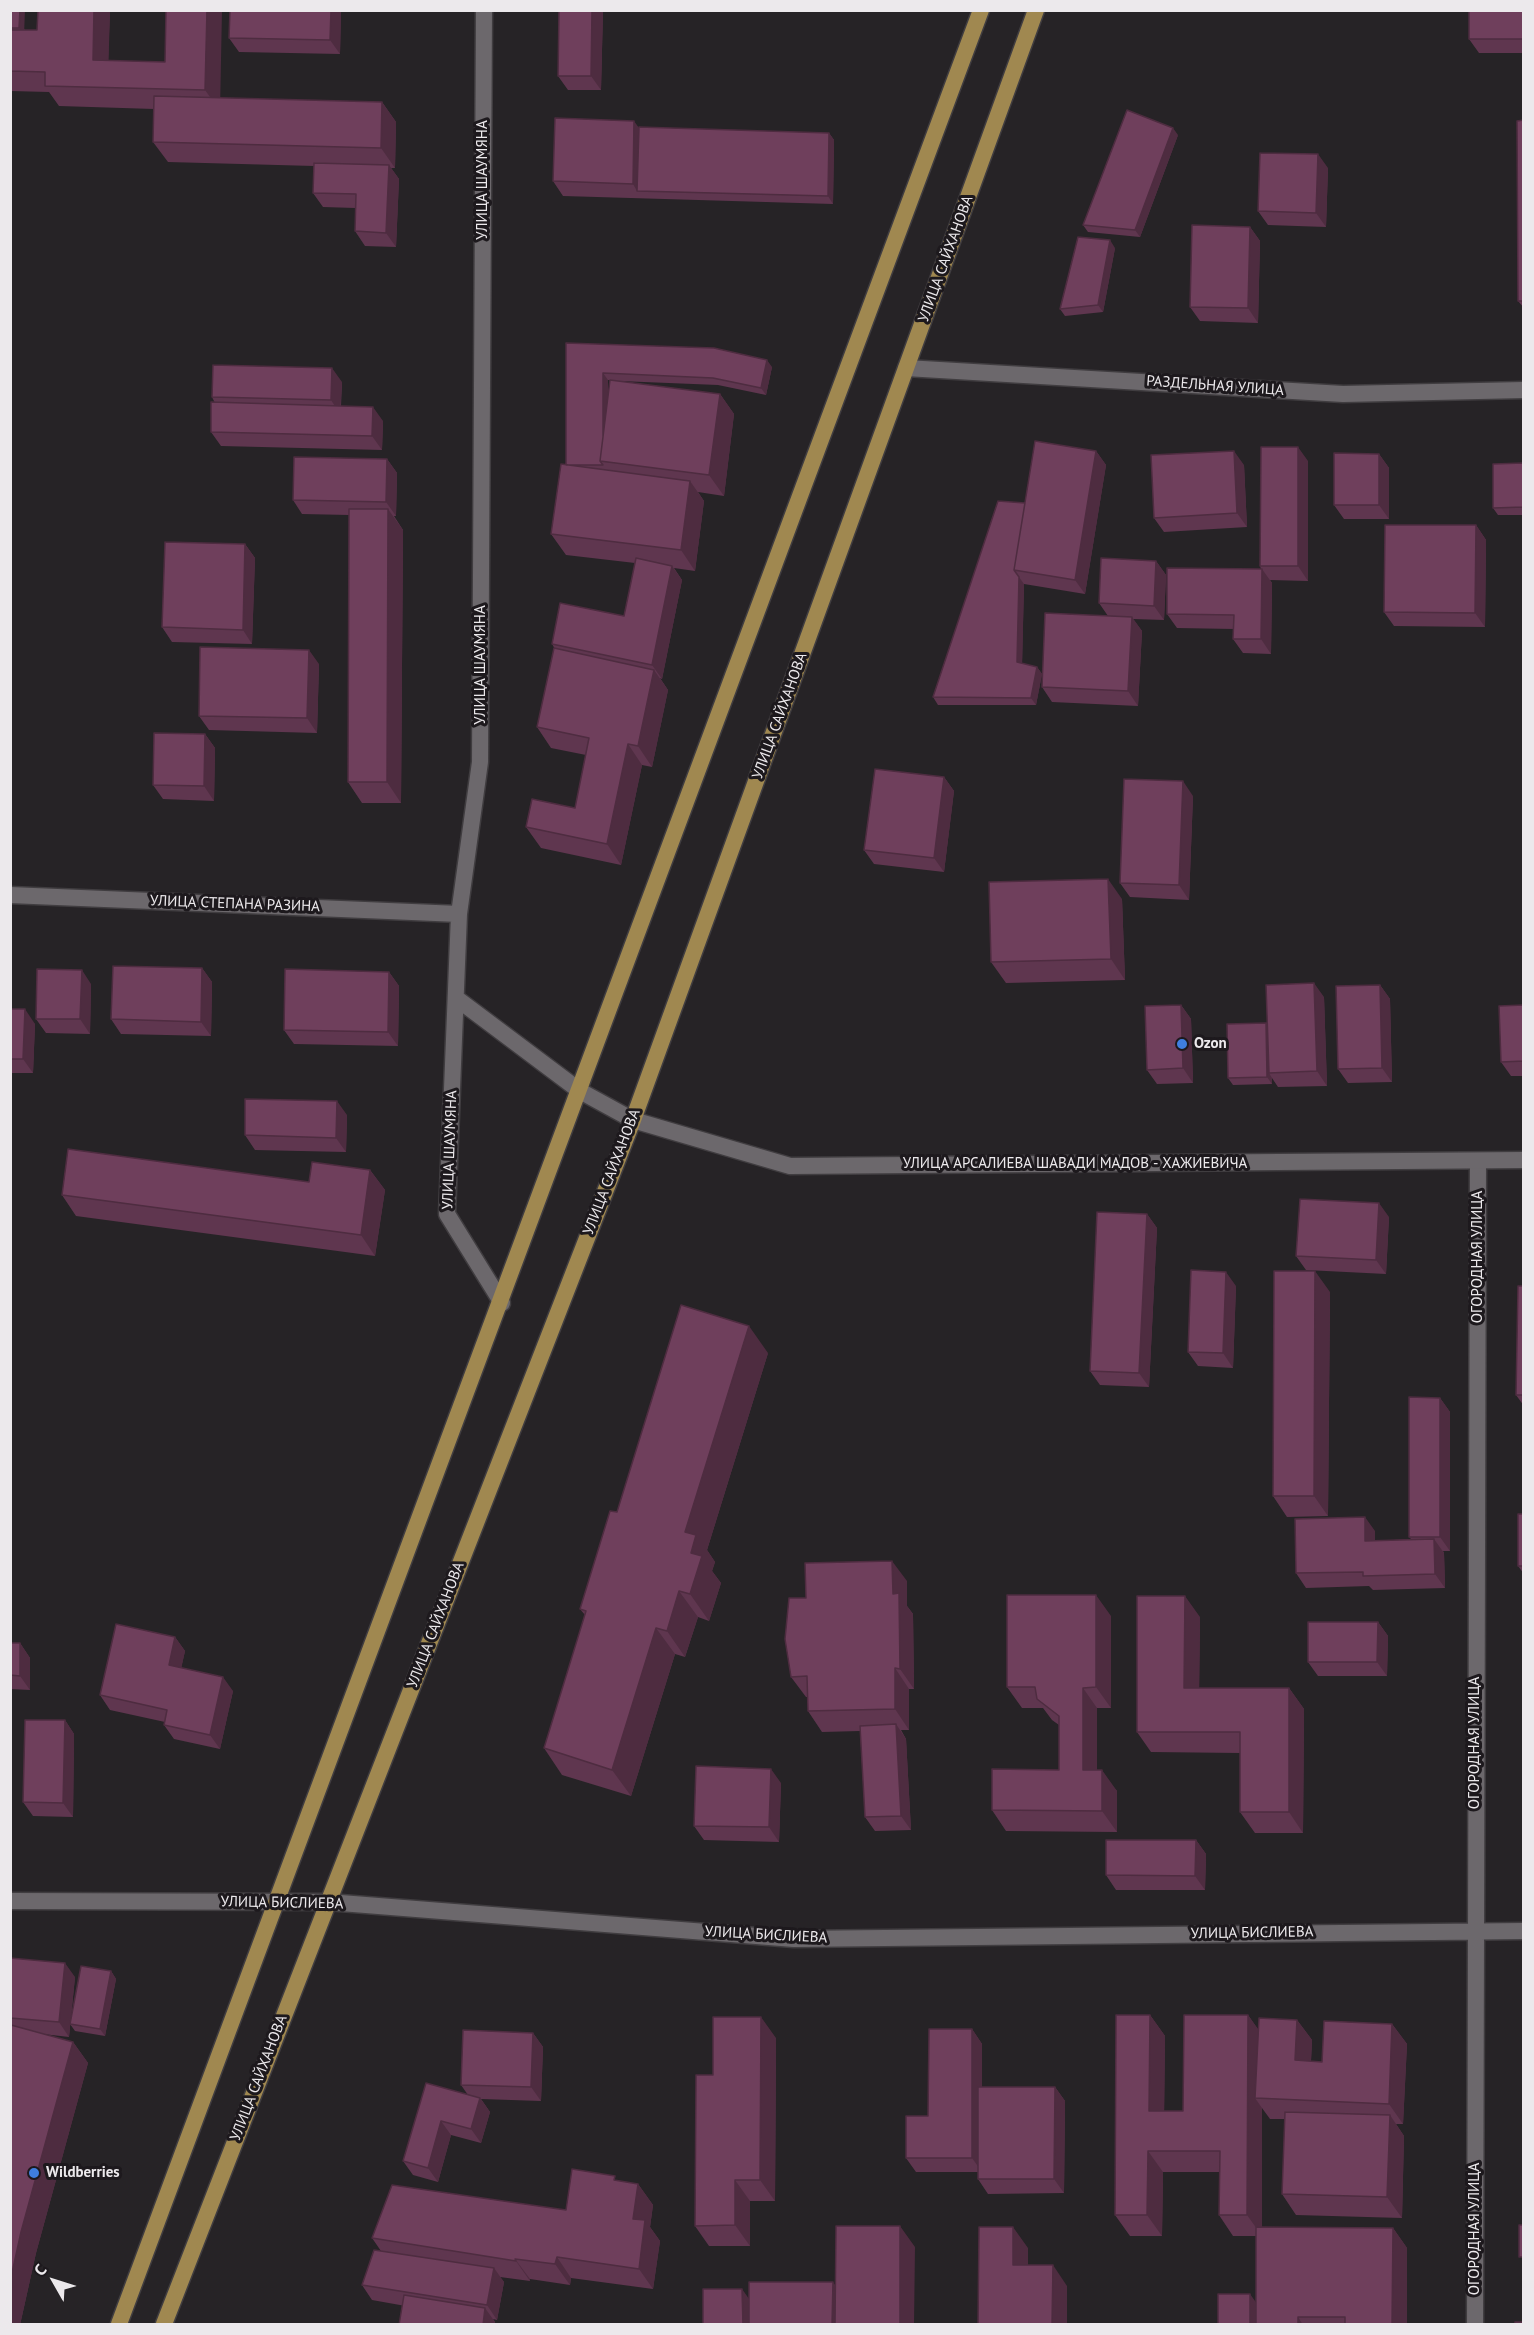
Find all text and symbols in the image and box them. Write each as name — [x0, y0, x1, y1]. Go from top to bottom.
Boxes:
street label: УЛИЦА ШАУМЯНА — [474, 120, 492, 240]
street label: УЛИЦА САЙХАНОВА — [915, 193, 977, 325]
street label: РАЗДЕЛЬНАЯ УЛИЦА — [1146, 372, 1284, 400]
street label: УЛИЦА ШАУМЯНА — [472, 605, 490, 725]
street label: УЛИЦА САЙХАНОВА — [749, 650, 811, 782]
street label: УЛИЦА СТЕПАНА РАЗИНА — [150, 892, 320, 916]
place label: Ozon — [1194, 1035, 1227, 1053]
marker: Ozon — [1175, 1037, 1189, 1051]
street label: УЛИЦА ШАУМЯНА — [439, 1090, 461, 1210]
street label: УЛИЦА САЙХАНОВА — [580, 1107, 644, 1237]
street label: УЛИЦА АРСАЛИЕВА ШАВАДИ МАДОВ - ХАЖИЕВИЧА — [903, 1155, 1247, 1173]
street label: ОГОРОДНАЯ УЛИЦА — [1469, 1191, 1487, 1323]
street label: УЛИЦА САЙХАНОВА — [404, 1560, 468, 1690]
street label: ОГОРОДНАЯ УЛИЦА — [1466, 1677, 1484, 1809]
street label: УЛИЦА БИСЛИЕВА — [221, 1893, 343, 1913]
street label: УЛИЦА БИСЛИЕВА — [704, 1923, 828, 1947]
street label: УЛИЦА БИСЛИЕВА — [1191, 1923, 1313, 1943]
street label: УЛИЦА САЙХАНОВА — [227, 2013, 291, 2143]
street label: ОГОРОДНАЯ УЛИЦА — [1466, 2163, 1484, 2295]
place label: Wildberries — [46, 2164, 120, 2182]
marker: Wildberries — [27, 2166, 41, 2180]
north arrow — [24, 2251, 84, 2311]
text: С — [29, 2260, 51, 2279]

